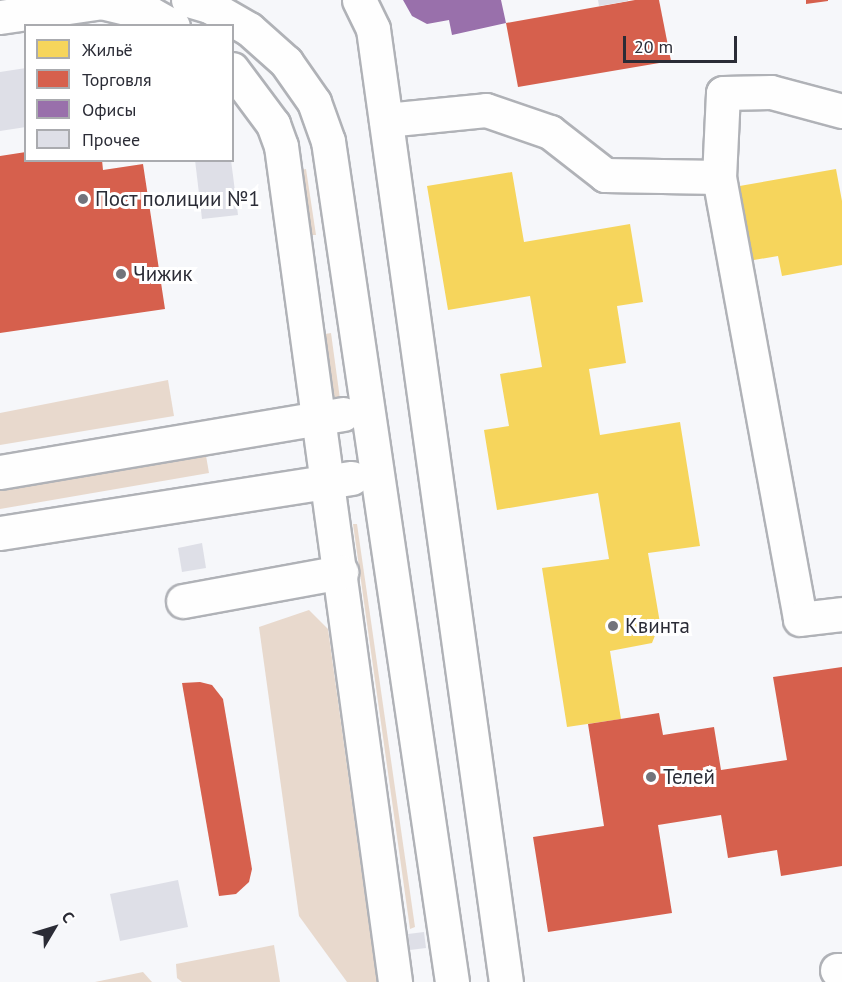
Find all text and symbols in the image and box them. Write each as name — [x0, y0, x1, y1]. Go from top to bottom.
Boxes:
legend — [24, 24, 234, 162]
scale bar — [626, 24, 740, 62]
text: 20 m — [634, 35, 673, 58]
text: Жильё — [82, 38, 133, 61]
text: Торговля — [82, 68, 152, 91]
text: Офисы — [82, 98, 136, 121]
text: Прочее — [82, 128, 140, 151]
place label: Пост полиции №1 — [95, 186, 261, 212]
marker: Пост полиции №1 — [76, 192, 90, 206]
place label: Чижик — [133, 261, 193, 287]
marker: Чижик — [114, 267, 128, 281]
place label: Квинта — [625, 613, 690, 639]
marker: Квинта — [606, 619, 620, 633]
place label: Телей — [663, 764, 715, 790]
marker: Телей — [644, 770, 658, 784]
north arrow — [24, 898, 84, 958]
text: С — [58, 907, 79, 927]

